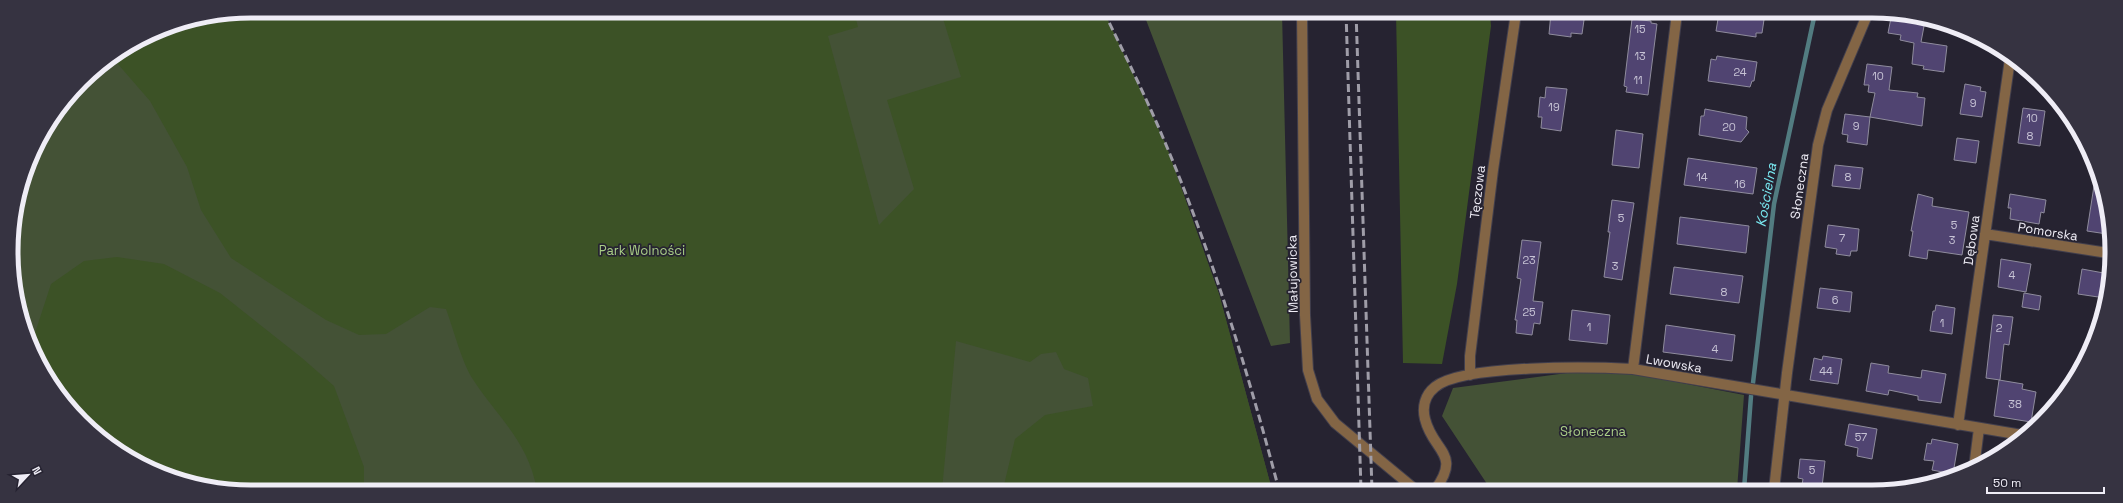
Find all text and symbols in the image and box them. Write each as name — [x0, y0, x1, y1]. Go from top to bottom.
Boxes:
house number: 15 — [1634, 22, 1646, 36]
house number: 13 — [1634, 49, 1646, 63]
house number: 24 — [1733, 65, 1747, 79]
house number: 10 — [1872, 69, 1884, 83]
house number: 11 — [1633, 73, 1643, 87]
house number: 9 — [1970, 96, 1977, 110]
house number: 19 — [1548, 100, 1560, 114]
house number: 10 — [2026, 111, 2038, 125]
house number: 9 — [1853, 119, 1860, 133]
house number: 20 — [1722, 120, 1736, 134]
house number: 8 — [2027, 129, 2034, 143]
street label: Słoneczna — [1786, 152, 1813, 220]
water label: Kościelna — [1752, 161, 1781, 228]
street label: Tęczowa — [1466, 164, 1489, 220]
house number: 14 — [1696, 170, 1708, 184]
house number: 8 — [1845, 170, 1852, 184]
house number: 16 — [1734, 177, 1746, 191]
house number: 5 — [1618, 211, 1625, 225]
street label: Dębowa — [1960, 213, 1983, 266]
house number: 5 — [1951, 218, 1958, 232]
street label: Pomorska — [2017, 218, 2080, 245]
house number: 7 — [1839, 231, 1845, 245]
house number: 3 — [1949, 233, 1956, 247]
street label: Małujowicka — [1283, 234, 1302, 313]
park label: Park Wolności — [599, 242, 685, 259]
house number: 23 — [1522, 253, 1536, 267]
house number: 3 — [1612, 259, 1619, 273]
house number: 4 — [2009, 268, 2016, 282]
house number: 8 — [1721, 285, 1728, 299]
house number: 6 — [1832, 293, 1839, 307]
house number: 25 — [1522, 305, 1536, 319]
house number: 1 — [1940, 316, 1944, 330]
house number: 1 — [1587, 320, 1591, 334]
house number: 2 — [1996, 321, 2003, 335]
house number: 4 — [1712, 342, 1719, 356]
street label: Lwowska — [1645, 350, 1704, 377]
house number: 44 — [1819, 364, 1833, 378]
house number: 38 — [2008, 397, 2022, 411]
park label: Słoneczna — [1560, 423, 1627, 440]
house number: 57 — [1855, 430, 1867, 444]
north arrow — [8, 455, 48, 495]
house number: 5 — [1809, 463, 1816, 477]
text: N — [29, 464, 45, 477]
scale bar — [1987, 469, 2104, 495]
text: 50 m — [1993, 475, 2021, 491]

